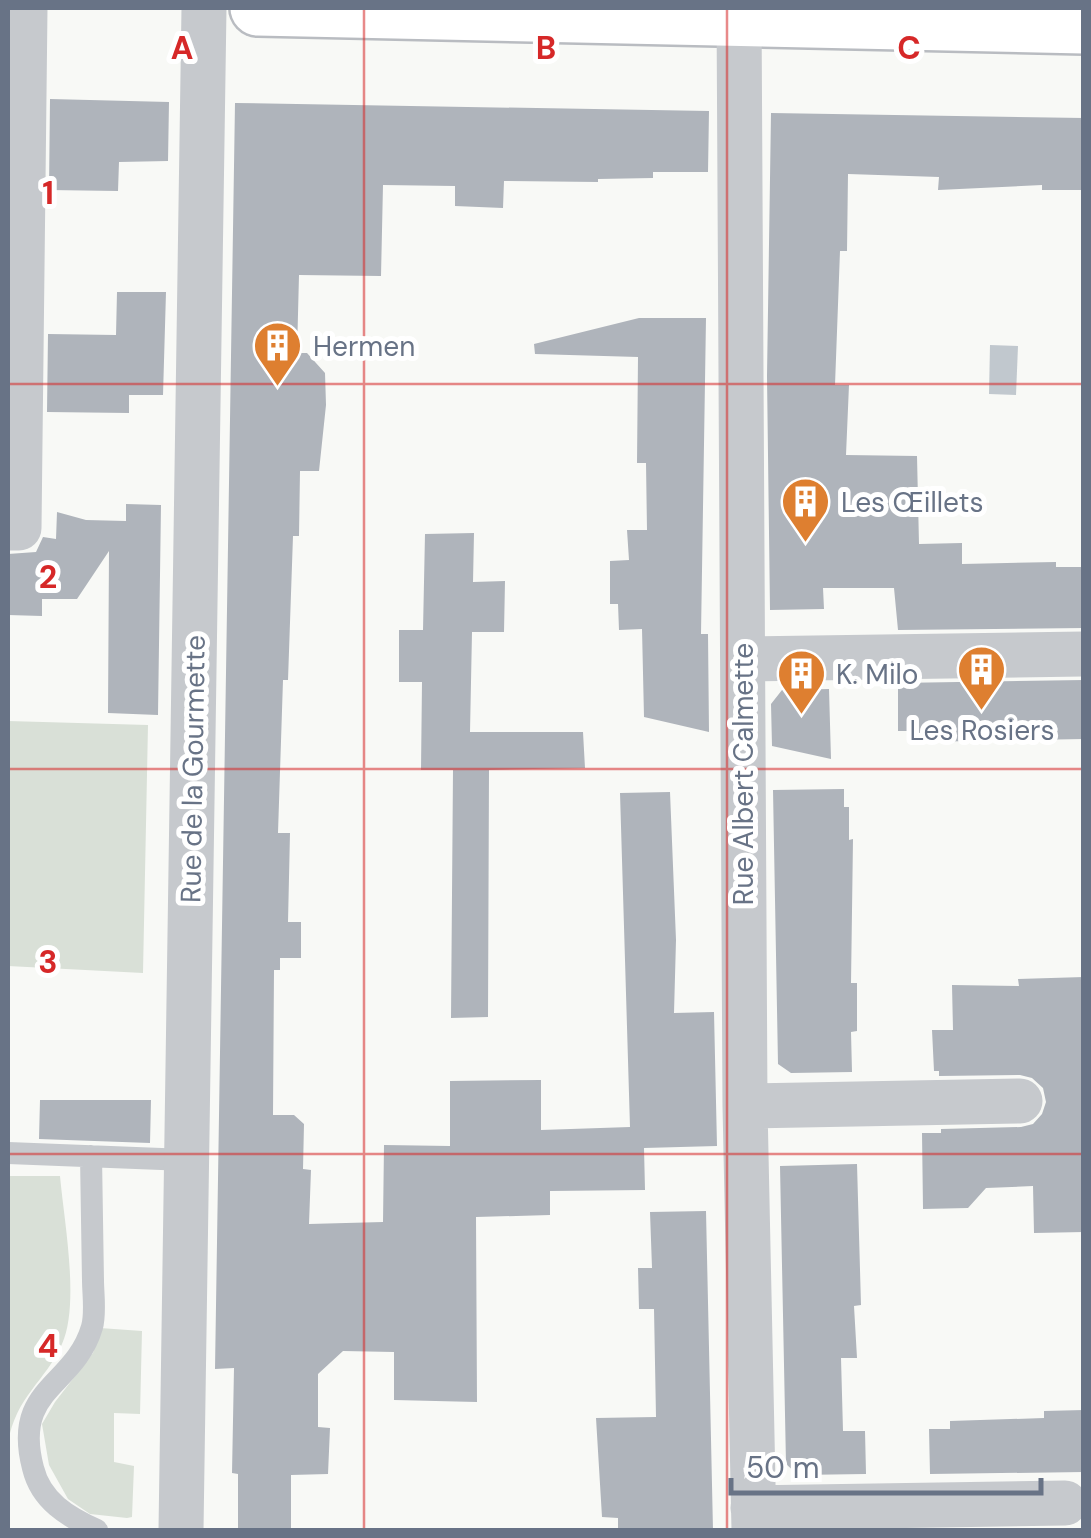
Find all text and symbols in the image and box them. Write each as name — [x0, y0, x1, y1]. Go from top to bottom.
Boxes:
text: A — [171, 27, 193, 69]
text: B — [536, 27, 556, 69]
text: C — [897, 27, 921, 69]
text: 1 — [42, 172, 54, 214]
building icon: Hermen — [252, 320, 304, 388]
place label: Hermen — [313, 328, 415, 365]
building icon: Les Œillets — [780, 476, 832, 544]
place label: Les Œillets — [841, 484, 983, 521]
text: 2 — [39, 556, 57, 598]
street label: Rue de la Gourmette — [172, 635, 214, 903]
street label: Rue Albert Calmette — [725, 643, 762, 905]
building icon: Les Rosiers — [956, 644, 1008, 712]
building icon: K. Milo — [775, 648, 827, 716]
place label: K. Milo — [836, 656, 918, 693]
place label: Les Rosiers — [909, 712, 1055, 749]
text: 3 — [38, 941, 58, 983]
text: 4 — [38, 1325, 58, 1367]
scale bar — [731, 1433, 1041, 1495]
text: 50 m — [746, 1448, 820, 1487]

